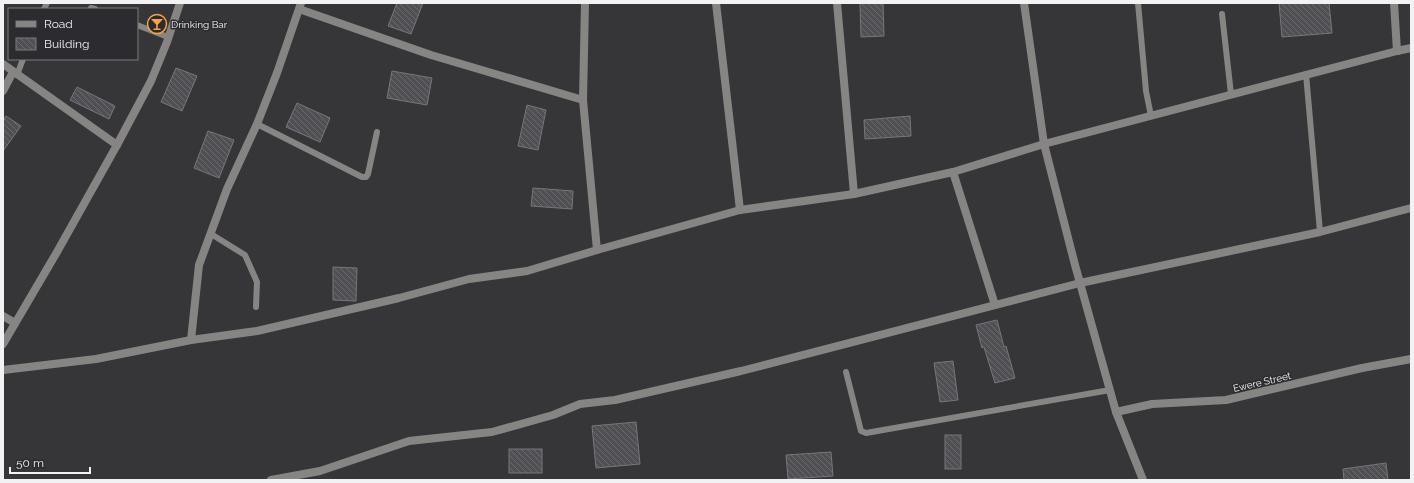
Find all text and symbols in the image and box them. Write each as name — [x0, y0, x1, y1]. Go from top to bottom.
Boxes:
legend — [8, 8, 138, 60]
bar icon: Drinking Bar — [146, 13, 168, 35]
text: Road — [44, 17, 73, 31]
place label: Drinking Bar — [171, 19, 228, 30]
text: Building — [44, 37, 90, 51]
street label: Ewere Street — [1232, 370, 1293, 394]
scale bar — [10, 449, 90, 475]
text: 50 m — [16, 456, 44, 470]

